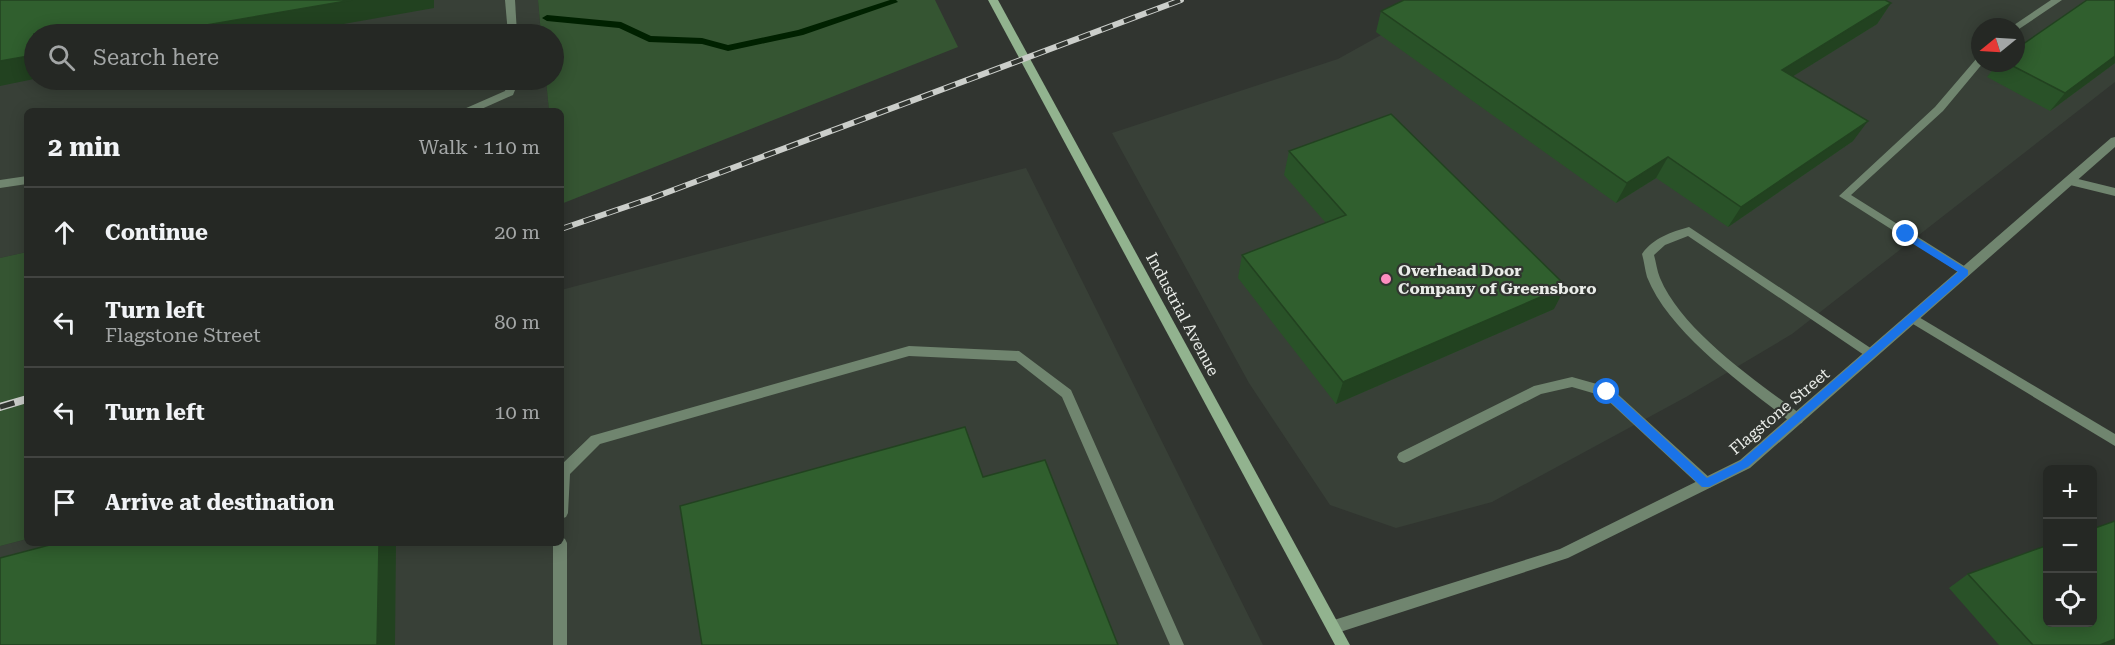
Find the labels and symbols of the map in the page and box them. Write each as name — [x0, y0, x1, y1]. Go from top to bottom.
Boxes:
north arrow — [1971, 18, 2025, 72]
route end — [1892, 220, 1918, 246]
street label: Industrial Avenue — [1142, 249, 1223, 379]
place label: Overhead Door Company of Greensboro — [1398, 261, 1597, 298]
marker: Overhead Door Company of Greensboro — [1379, 272, 1393, 286]
street label: Flagstone Street — [1726, 364, 1833, 459]
route start — [1593, 378, 1619, 404]

